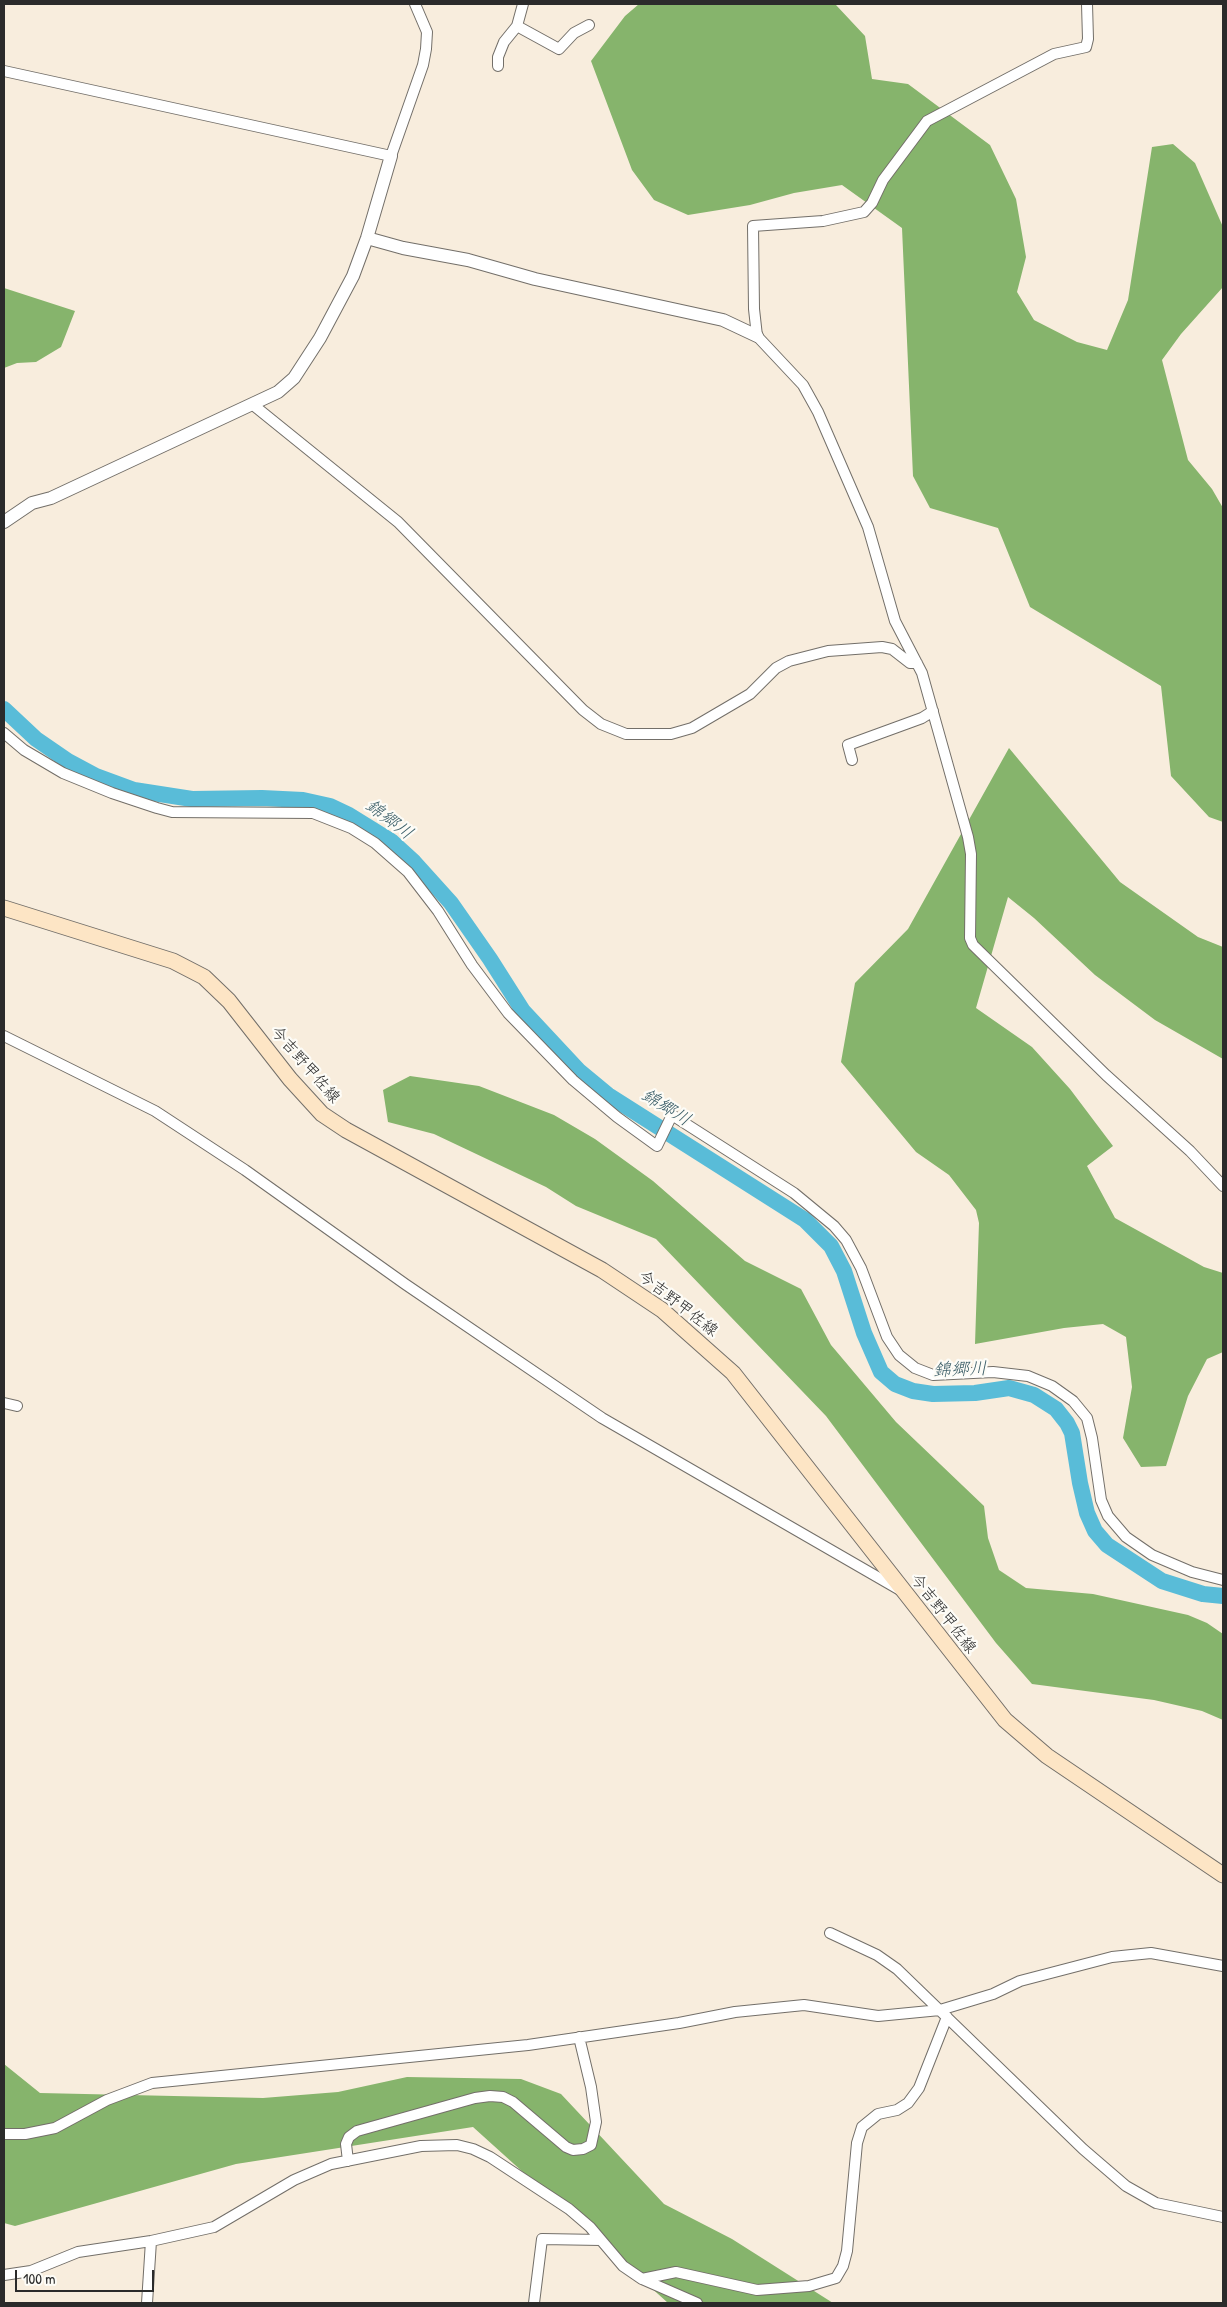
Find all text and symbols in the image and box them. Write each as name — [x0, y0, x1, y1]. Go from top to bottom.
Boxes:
water label: 錦郷川 — [361, 795, 417, 845]
street label: 今吉野甲佐線 — [266, 1022, 344, 1108]
water label: 錦郷川 — [637, 1085, 695, 1131]
street label: 今吉野甲佐線 — [634, 1267, 722, 1341]
water label: 錦郷川 — [933, 1358, 987, 1382]
street label: 今吉野甲佐線 — [906, 1570, 980, 1658]
scale bar — [18, 2260, 156, 2292]
text: 100 m — [23, 2268, 56, 2289]

